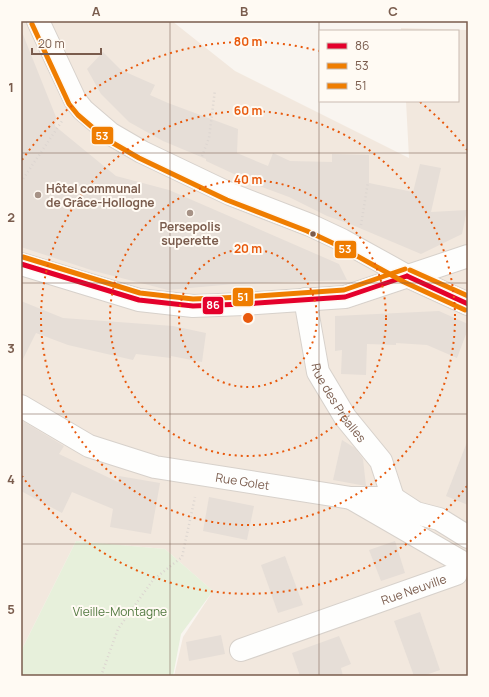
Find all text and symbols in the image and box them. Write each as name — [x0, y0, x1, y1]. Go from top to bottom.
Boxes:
text: A — [92, 2, 101, 20]
text: B — [240, 2, 248, 20]
text: C — [388, 2, 398, 20]
scale bar — [32, 30, 101, 56]
legend — [319, 30, 459, 102]
text: 80 m — [234, 33, 262, 50]
text: 20 m — [38, 35, 65, 52]
text: 86 — [355, 37, 369, 54]
text: 53 — [355, 57, 369, 74]
text: 51 — [355, 77, 367, 94]
text: 1 — [8, 78, 14, 96]
text: 60 m — [234, 102, 262, 119]
line badge: 53 — [91, 126, 114, 145]
text: 53 — [96, 128, 108, 143]
text: 40 m — [234, 171, 262, 188]
place label: Hôtel communal de Grâce-Hollogne — [46, 180, 155, 211]
marker: Hôtel communal de Grâce-Hollogne — [33, 190, 43, 200]
text: 2 — [7, 208, 15, 226]
marker: Persepolis superette — [185, 208, 195, 218]
place label: Persepolis superette — [160, 218, 221, 249]
unlabelled marker — [308, 229, 318, 239]
text: 20 m — [234, 240, 262, 257]
line badge: 53 — [334, 240, 357, 259]
text: 53 — [339, 241, 351, 256]
line badge: 51 — [232, 287, 254, 307]
text: 51 — [237, 289, 249, 304]
line badge: 86 — [202, 296, 224, 315]
text: 86 — [206, 297, 220, 312]
centre of rings — [241, 311, 255, 325]
text: 3 — [7, 339, 15, 357]
street label: Rue des Préalles — [308, 362, 371, 446]
street label: Rue Golet — [215, 468, 271, 494]
text: 4 — [7, 470, 15, 488]
street label: Rue Neuville — [379, 570, 448, 608]
text: 5 — [7, 600, 15, 618]
park label: Vieille-Montagne — [73, 603, 167, 620]

